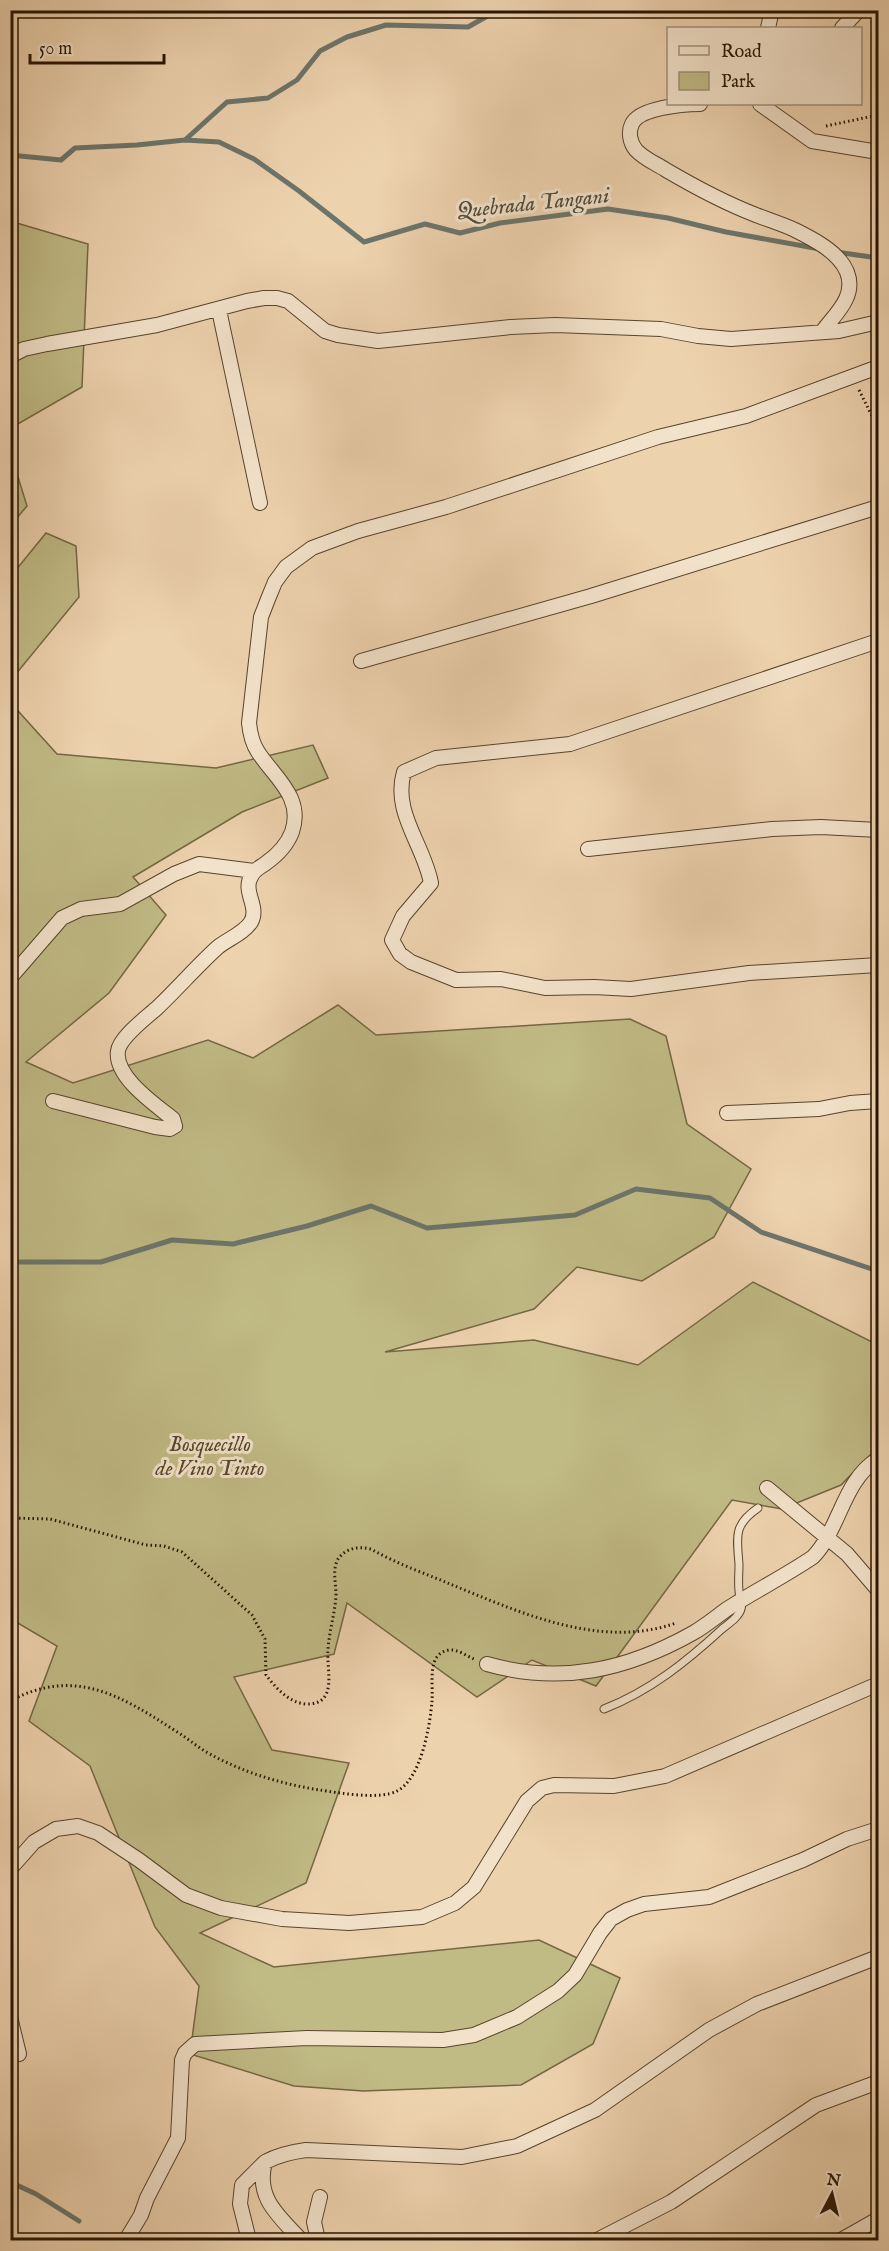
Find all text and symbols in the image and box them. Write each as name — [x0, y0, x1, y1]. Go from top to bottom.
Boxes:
scale bar — [30, 27, 164, 65]
legend — [667, 27, 862, 105]
text: 50 m — [39, 38, 72, 61]
text: Road — [721, 41, 762, 64]
text: Park — [721, 71, 756, 94]
water label: Quebrada Tangani — [455, 182, 612, 226]
park label: Bosquecillo de Vino Tinto — [155, 1432, 264, 1483]
north arrow — [802, 2164, 862, 2224]
text: N — [825, 2170, 842, 2192]

